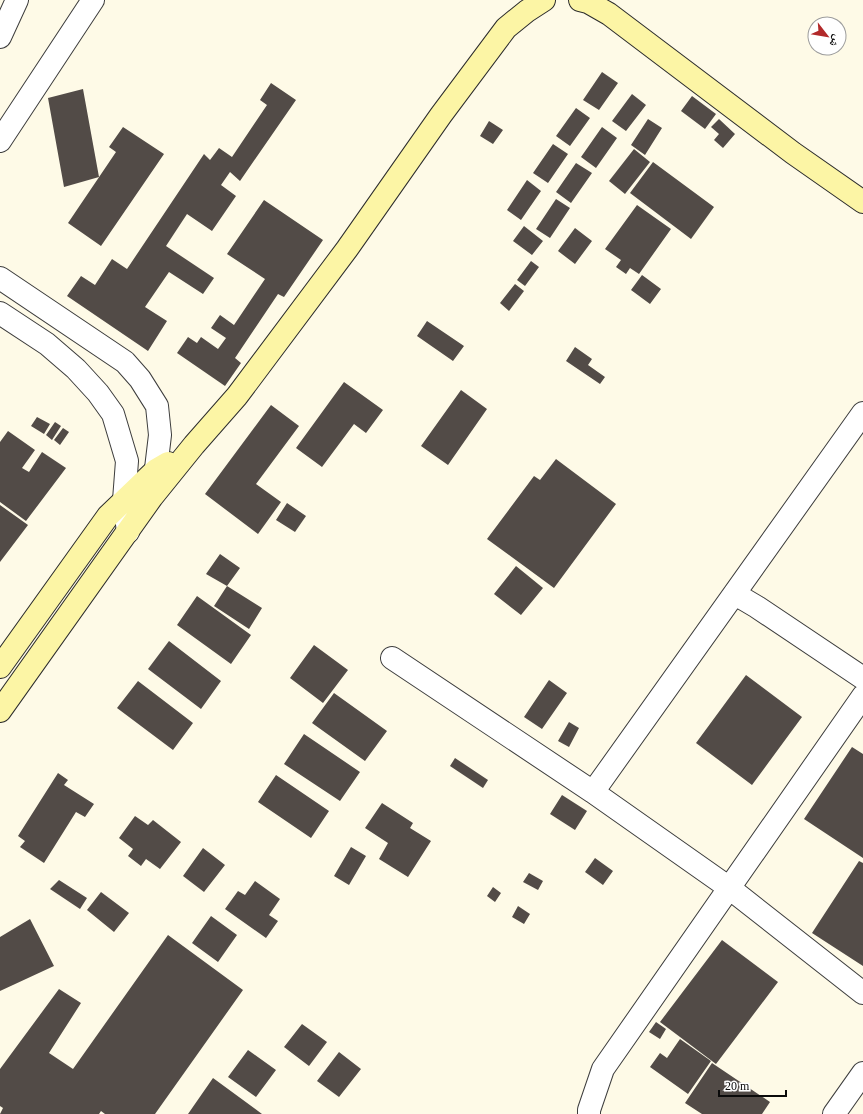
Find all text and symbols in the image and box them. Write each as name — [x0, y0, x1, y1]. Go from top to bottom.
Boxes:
north arrow — [807, 16, 847, 56]
text: ش — [826, 32, 844, 50]
scale bar — [719, 1072, 786, 1098]
text: 20 m — [725, 1079, 750, 1093]

